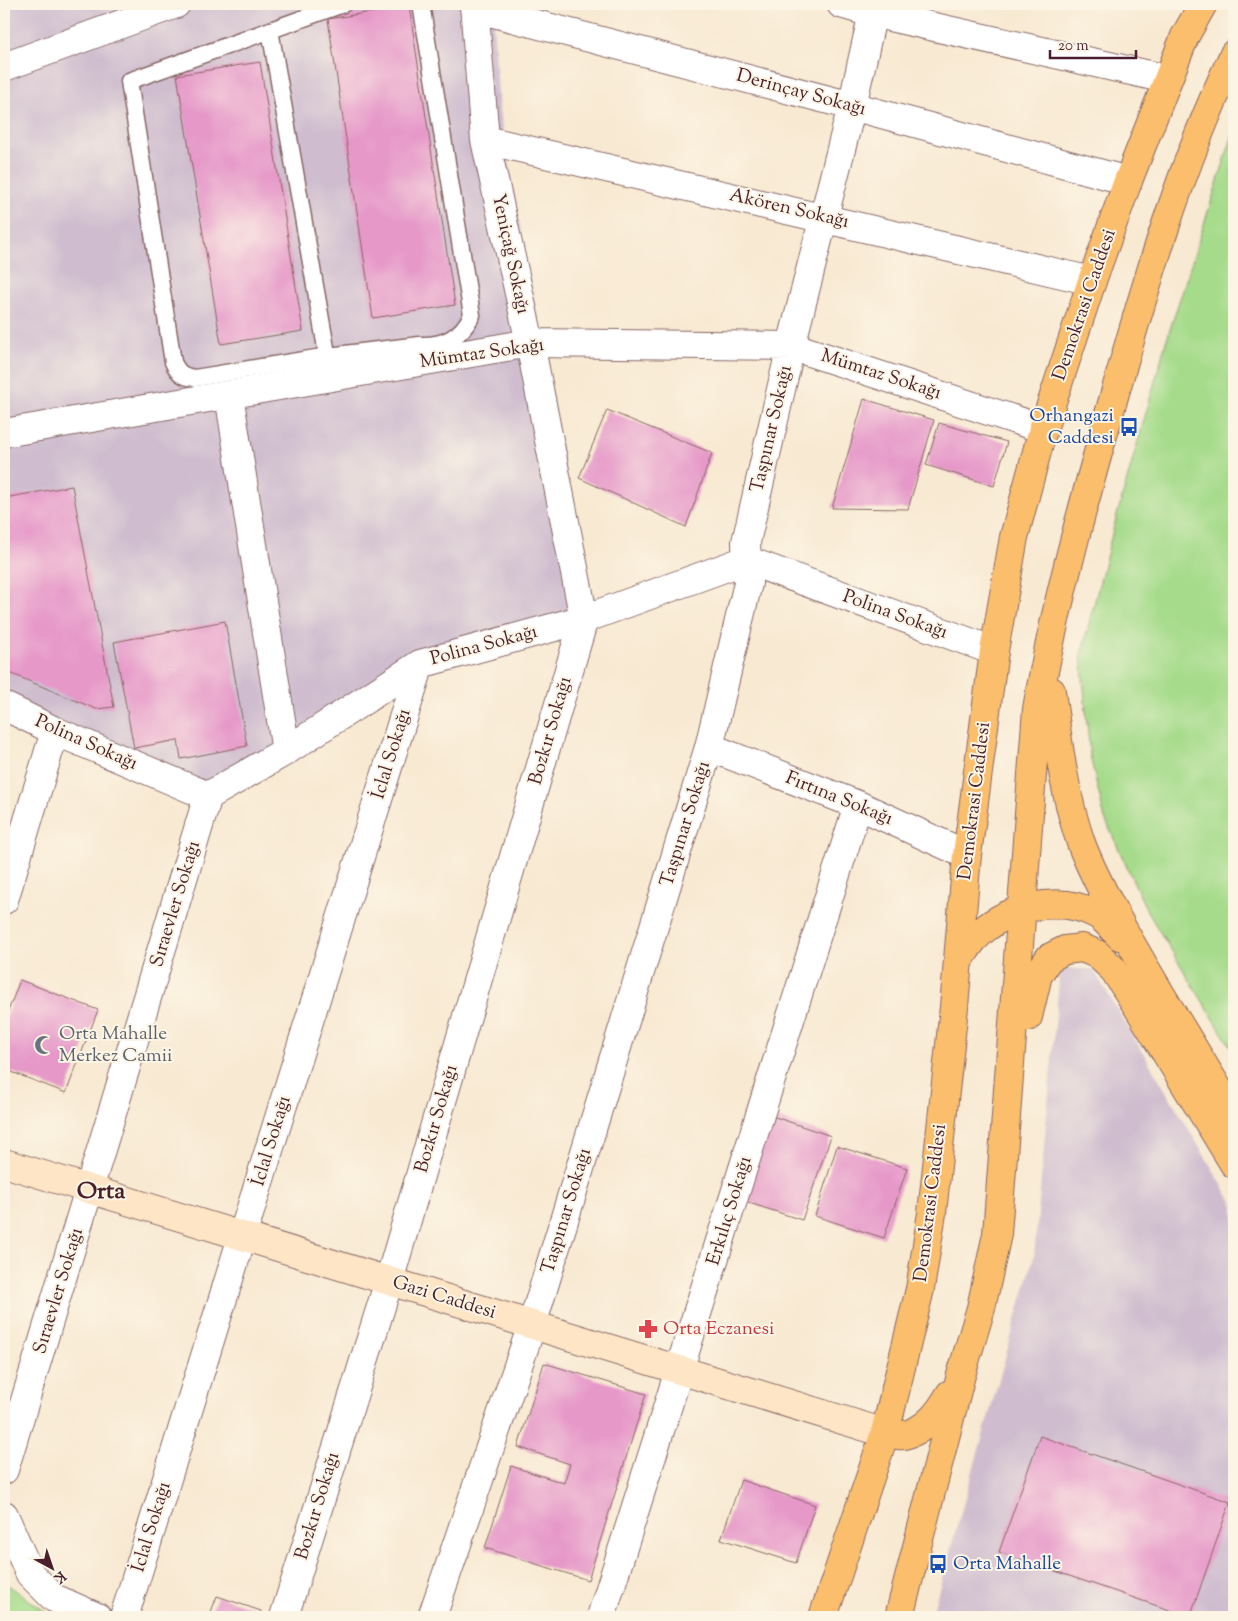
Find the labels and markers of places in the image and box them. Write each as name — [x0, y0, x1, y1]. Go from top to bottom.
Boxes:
place label: Orhangazi Caddesi — [1029, 403, 1114, 452]
bus stop icon: Orhangazi Caddesi — [1118, 416, 1140, 438]
place label: Orta Mahalle Merkez Camii — [59, 1021, 172, 1070]
mosque icon: Orta Mahalle Merkez Camii — [33, 1034, 55, 1056]
place label: Orta Eczanesi — [663, 1316, 774, 1343]
pharmacy icon: Orta Eczanesi — [637, 1318, 659, 1340]
place label: Orta Mahalle — [953, 1551, 1061, 1578]
bus stop icon: Orta Mahalle — [927, 1553, 949, 1575]

